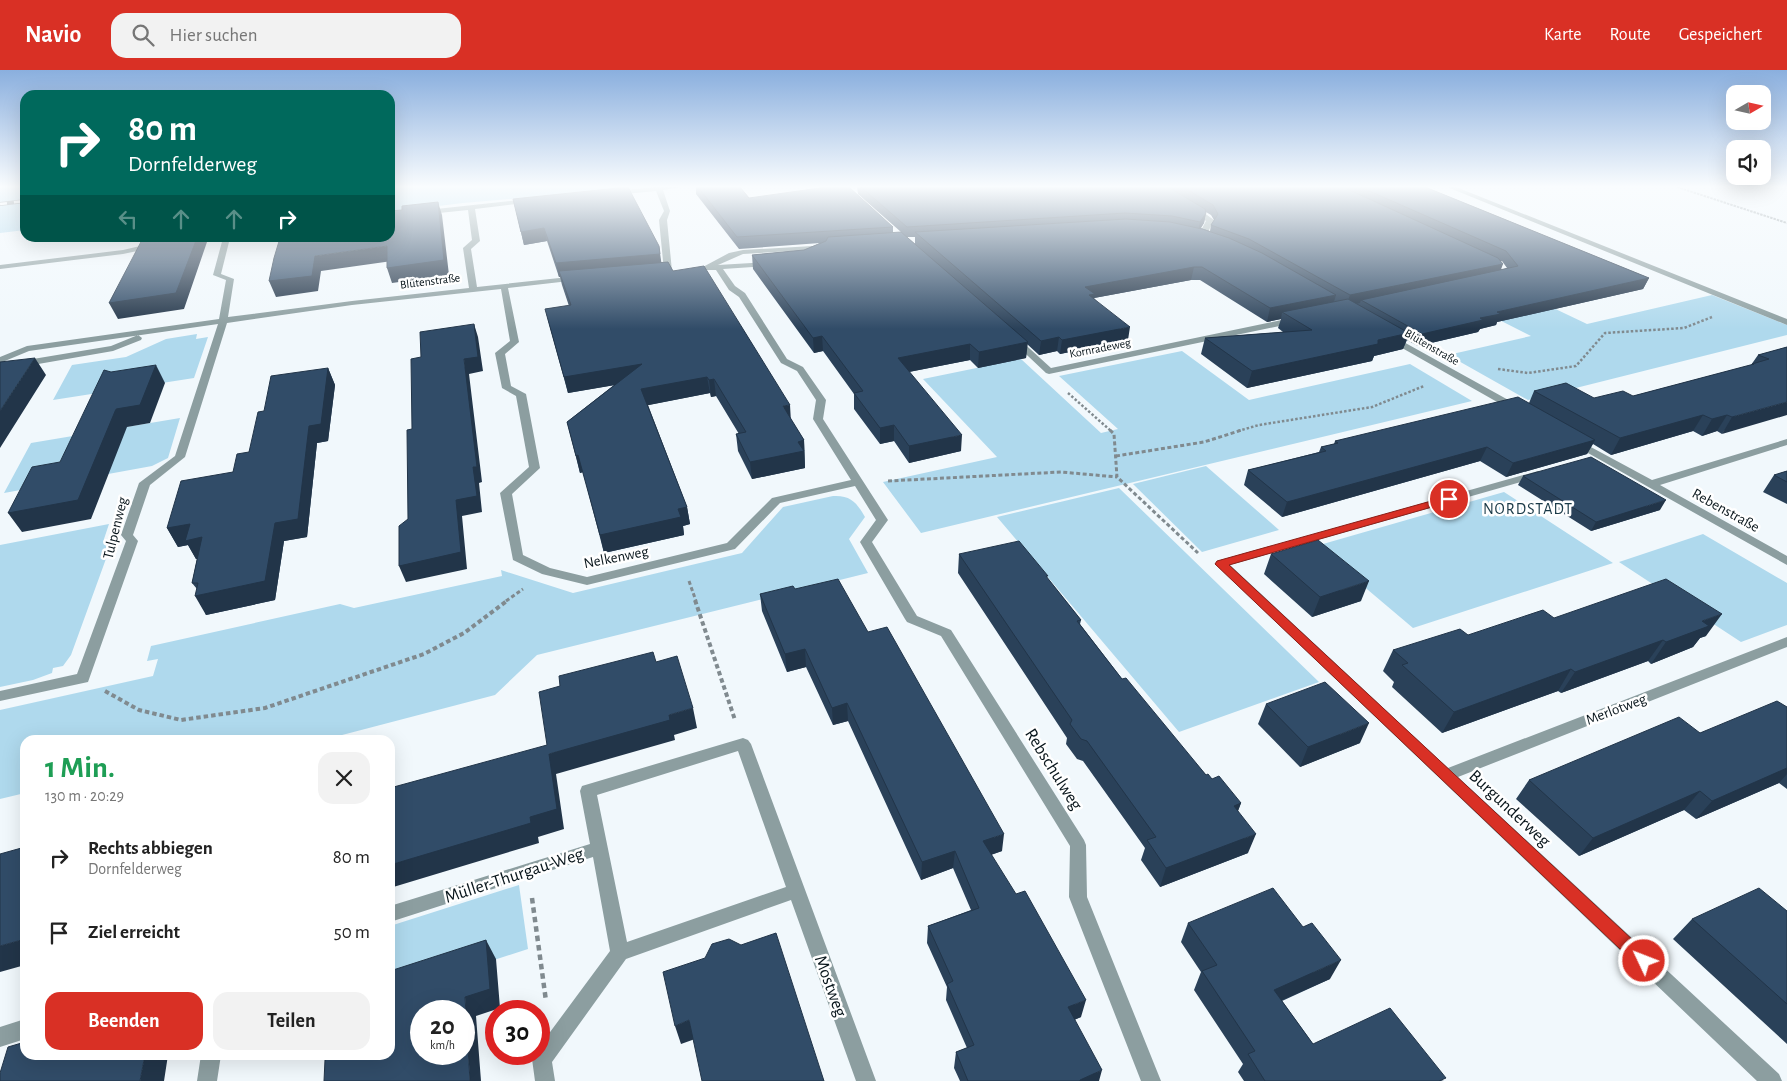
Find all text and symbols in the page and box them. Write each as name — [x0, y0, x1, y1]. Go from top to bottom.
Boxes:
search box — [111, 13, 461, 58]
icon: search — [129, 21, 157, 49]
text: Navio — [25, 23, 81, 47]
text: Hier suchen — [169, 26, 258, 45]
text: Karte — [1544, 26, 1581, 44]
text: Route — [1609, 26, 1651, 44]
text: Gespeichert — [1679, 26, 1762, 44]
north arrow — [1726, 85, 1771, 130]
map controls — [1726, 85, 1771, 185]
icon: right — [45, 110, 110, 175]
text: 80 m — [128, 112, 197, 147]
button: sound — [1726, 140, 1771, 185]
text: Dornfelderweg — [128, 153, 257, 175]
icon: left — [114, 205, 142, 233]
icon: ahead — [167, 205, 195, 233]
icon: ahead — [220, 205, 248, 233]
icon: right — [273, 205, 301, 233]
street label: Blütenstraße — [399, 271, 461, 291]
street label: Blütenstraße — [1403, 327, 1461, 367]
street label: Kornradeweg — [1068, 336, 1132, 360]
pin — [1428, 478, 1470, 520]
icon: arrive — [1435, 485, 1463, 513]
street label: Rebenstraße — [1690, 486, 1762, 535]
street label: Tulpenweg — [101, 495, 131, 561]
district label: NORDSTADT — [1483, 501, 1573, 517]
street label: Nelkenweg — [583, 544, 650, 571]
street label: Merlotweg — [1584, 691, 1649, 728]
street label: Rebschulweg — [1021, 726, 1085, 814]
button: close — [318, 752, 370, 804]
text: 1 Min. — [45, 753, 115, 783]
street label: Burgunderweg — [1465, 767, 1554, 851]
text: 130 m · 20:29 — [45, 788, 124, 804]
text: Rechts abbiegen — [88, 839, 213, 858]
icon: right — [45, 844, 73, 872]
street label: Müller-Thurgau-Weg — [443, 845, 586, 907]
text: 80 m — [333, 848, 370, 867]
text: Dornfelderweg — [88, 861, 182, 877]
icon: arrive — [45, 919, 73, 947]
text: Ziel erreicht — [88, 923, 180, 942]
text: 50 m — [334, 923, 370, 942]
position arrow — [1617, 934, 1669, 986]
street label: Mostweg — [811, 953, 850, 1020]
button: Beenden — [45, 992, 203, 1050]
button: Teilen — [213, 992, 370, 1050]
speed limit sign: 30 — [485, 1000, 550, 1065]
text: 20 — [430, 1014, 455, 1039]
text: km/h — [430, 1039, 455, 1051]

